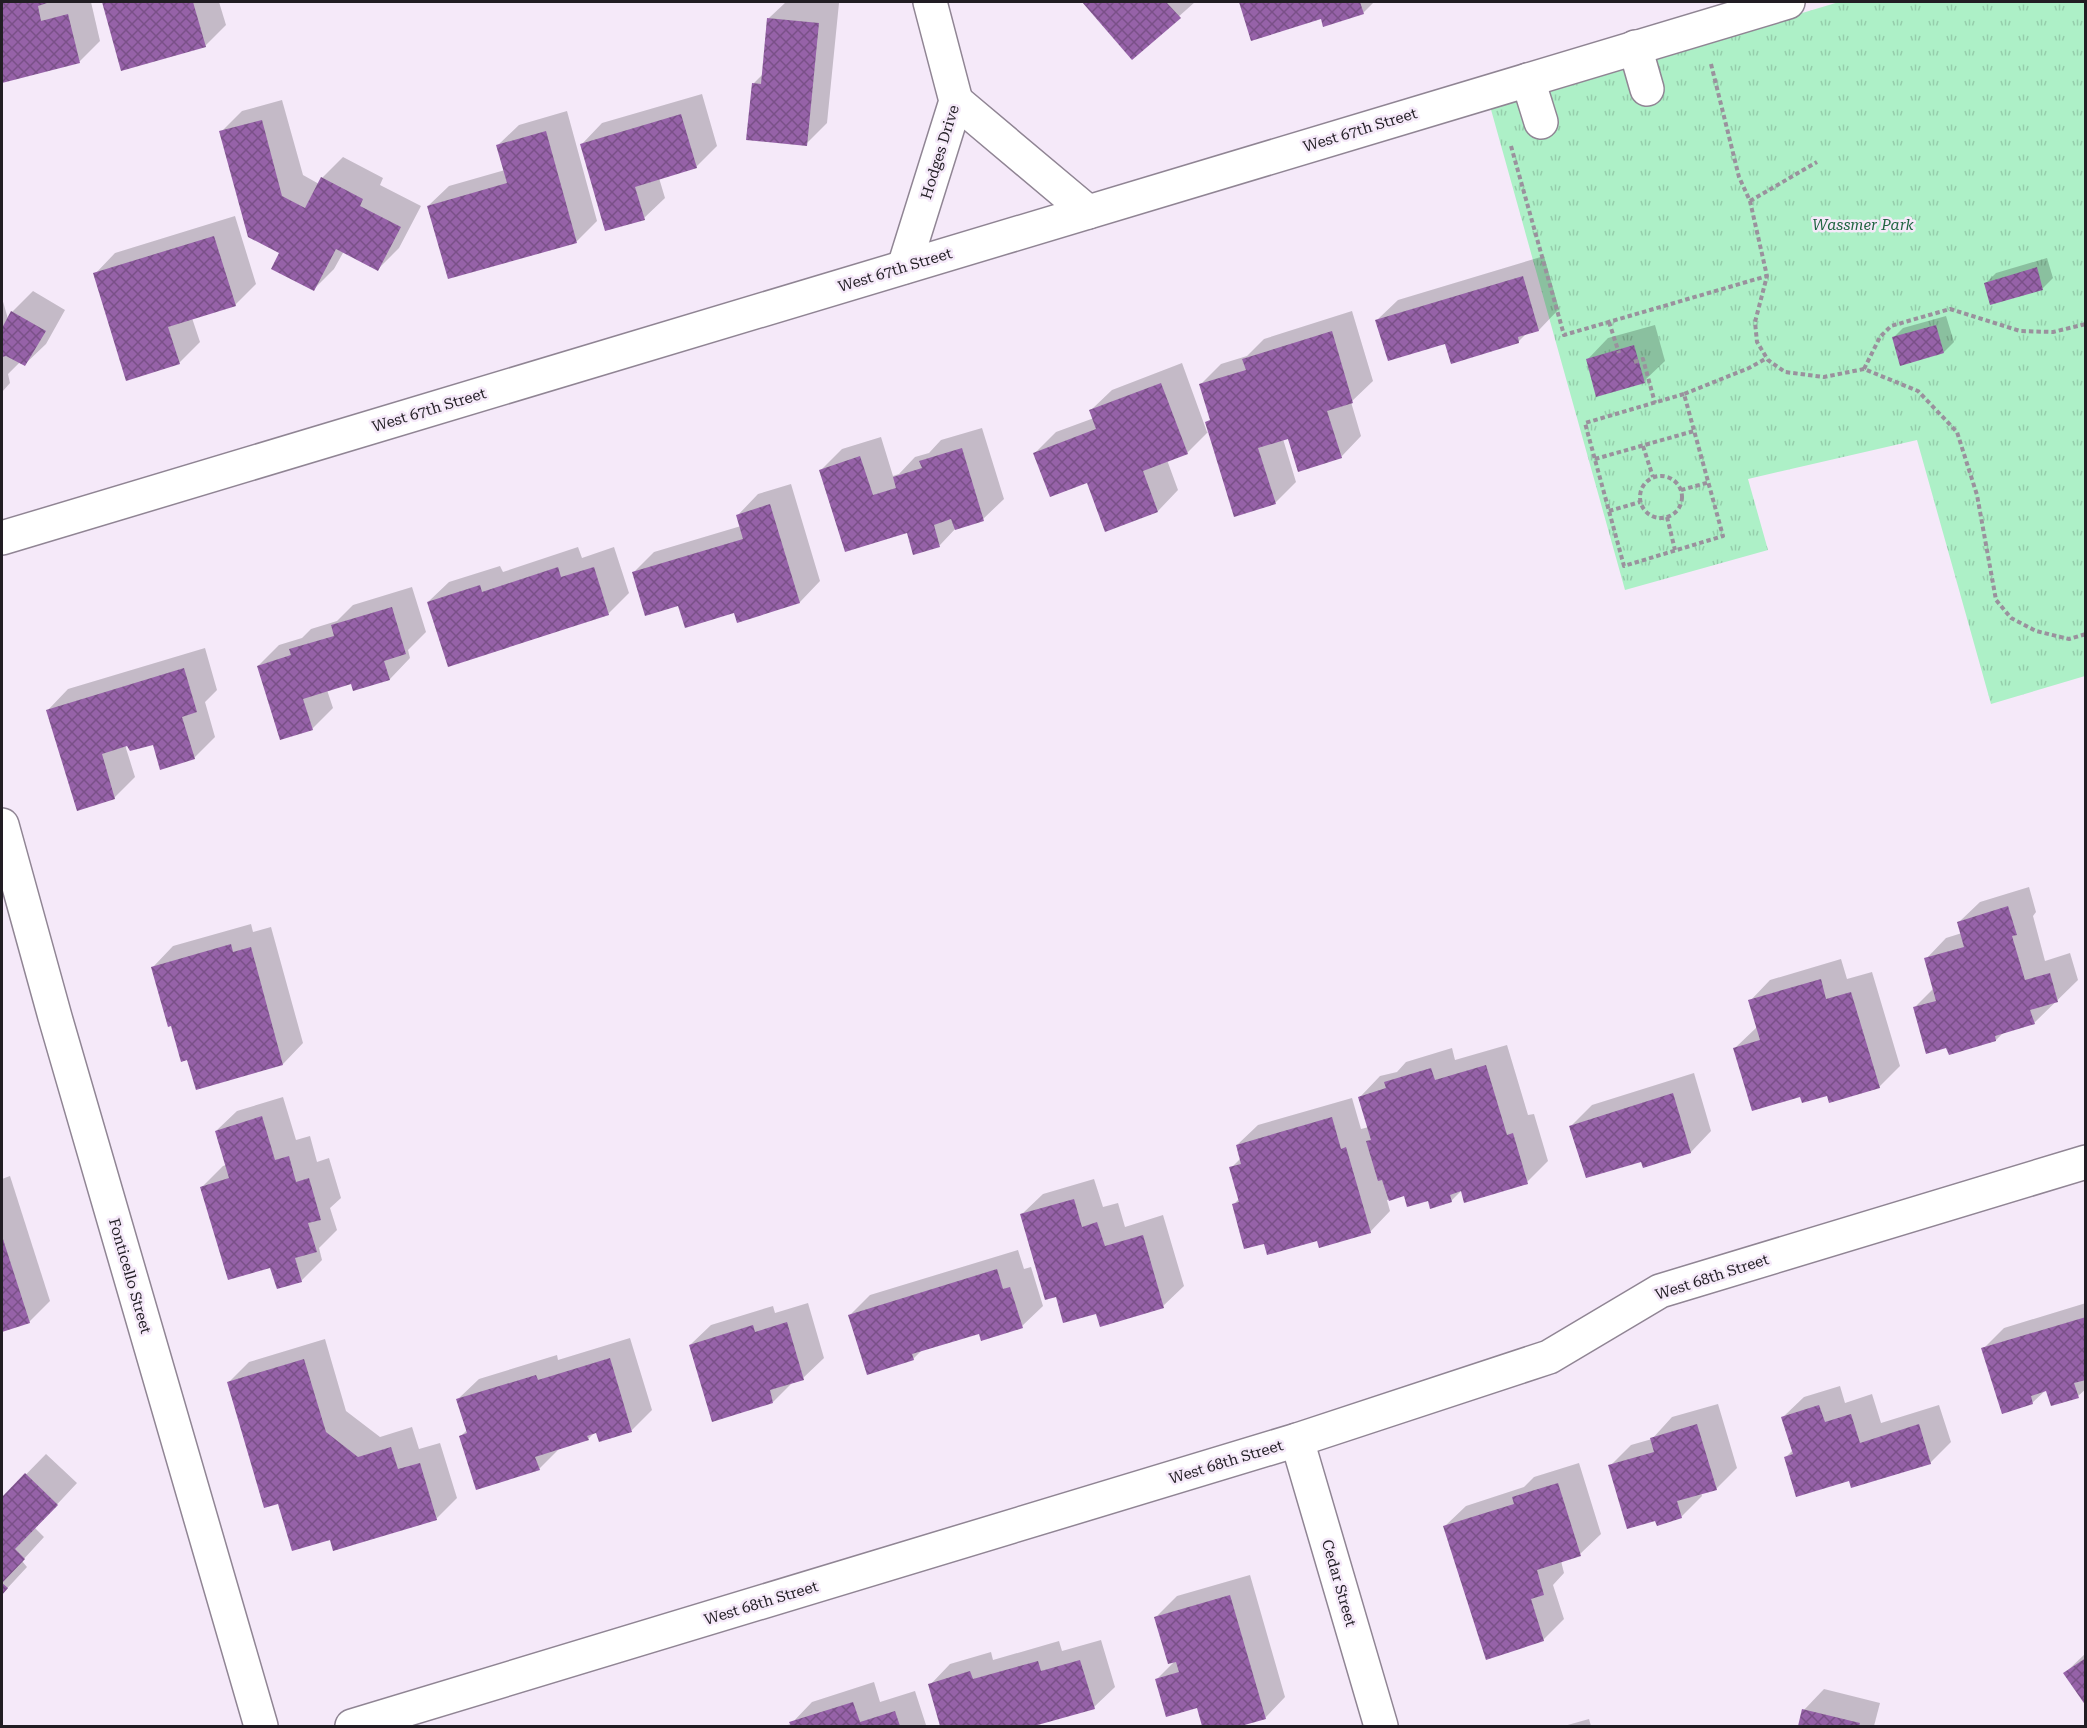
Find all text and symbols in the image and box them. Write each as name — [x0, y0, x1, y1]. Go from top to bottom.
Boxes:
street label: Hodges Drive — [917, 103, 963, 201]
street label: West 67th Street — [1301, 104, 1420, 156]
park label: Wassmer Park — [1812, 216, 1915, 234]
street label: West 67th Street — [836, 244, 955, 296]
street label: West 67th Street — [370, 384, 489, 436]
street label: Fonticello Street — [105, 1216, 155, 1336]
street label: West 68th Street — [1653, 1250, 1771, 1304]
street label: West 68th Street — [1167, 1436, 1286, 1488]
street label: Cedar Street — [1318, 1537, 1360, 1629]
street label: West 68th Street — [702, 1577, 821, 1629]

